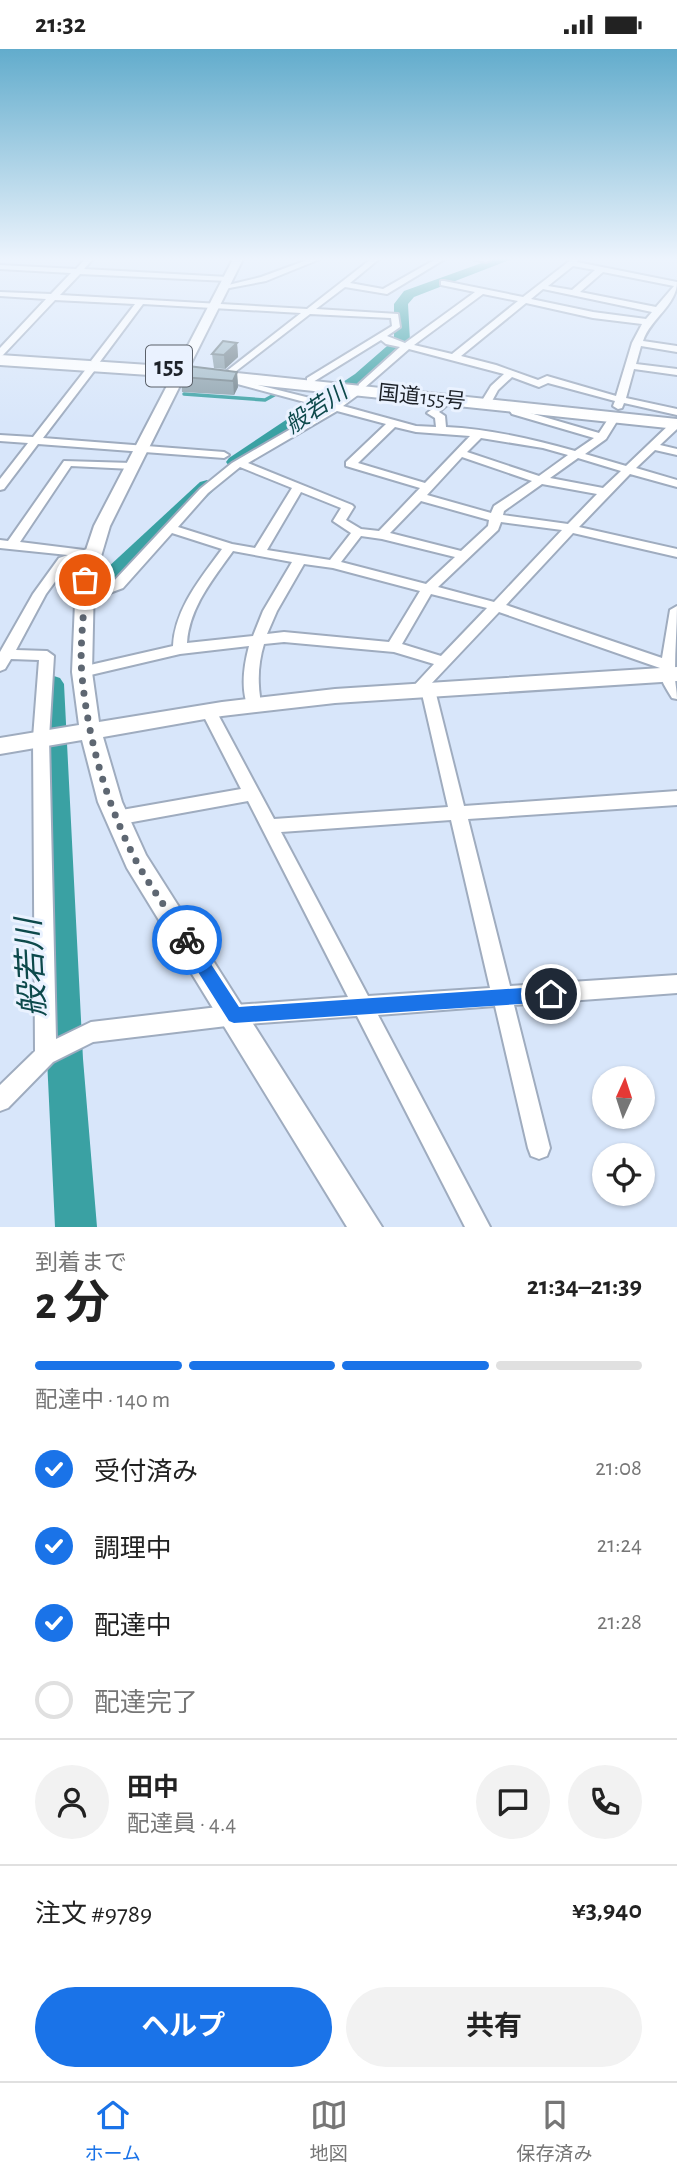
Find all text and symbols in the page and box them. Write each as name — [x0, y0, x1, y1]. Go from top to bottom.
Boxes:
text: 21:32 — [35, 11, 86, 37]
road number: 155 — [146, 345, 192, 387]
water label: 般若川 — [281, 377, 354, 438]
street label: 国道155号 — [377, 381, 467, 413]
pin — [55, 550, 115, 610]
icon: bag — [66, 561, 104, 599]
courier — [152, 905, 222, 975]
water label: 般若川 — [11, 915, 52, 1018]
icon: bike — [168, 921, 206, 959]
pin — [521, 964, 581, 1024]
icon: home — [532, 975, 570, 1013]
north arrow — [592, 1066, 654, 1129]
map controls — [592, 1066, 655, 1206]
button: locate — [592, 1143, 655, 1206]
text: 到着まで — [35, 1252, 127, 1275]
text: 21:34–21:39 — [527, 1273, 642, 1299]
text: 2 分 — [35, 1281, 110, 1327]
text: 配達中 · 140 m — [35, 1389, 170, 1412]
icon: check — [35, 1450, 73, 1488]
text: 21:08 — [595, 1457, 642, 1480]
text: 受付済み — [94, 1459, 198, 1485]
icon: check — [35, 1527, 73, 1565]
text: 21:24 — [597, 1534, 642, 1557]
text: 調理中 — [94, 1536, 172, 1562]
icon: check — [35, 1604, 73, 1642]
text: 21:28 — [597, 1611, 642, 1634]
text: 配達中 — [94, 1613, 172, 1639]
text: 配達完了 — [94, 1690, 198, 1716]
button: person — [35, 1765, 109, 1839]
button: chat — [476, 1765, 550, 1839]
button: phone — [568, 1765, 642, 1839]
text: 田中 — [127, 1775, 179, 1801]
text: 配達員 · 4.4 — [127, 1813, 236, 1836]
text: ¥3,940 — [572, 1897, 642, 1923]
text: 注文 #9789 — [35, 1901, 152, 1927]
button: ヘルプ — [35, 1987, 332, 2067]
button: 共有 — [346, 1987, 642, 2067]
tab: ホーム — [84, 2096, 141, 2166]
tab: 地図 — [310, 2096, 348, 2166]
tab: 保存済み — [517, 2096, 593, 2166]

